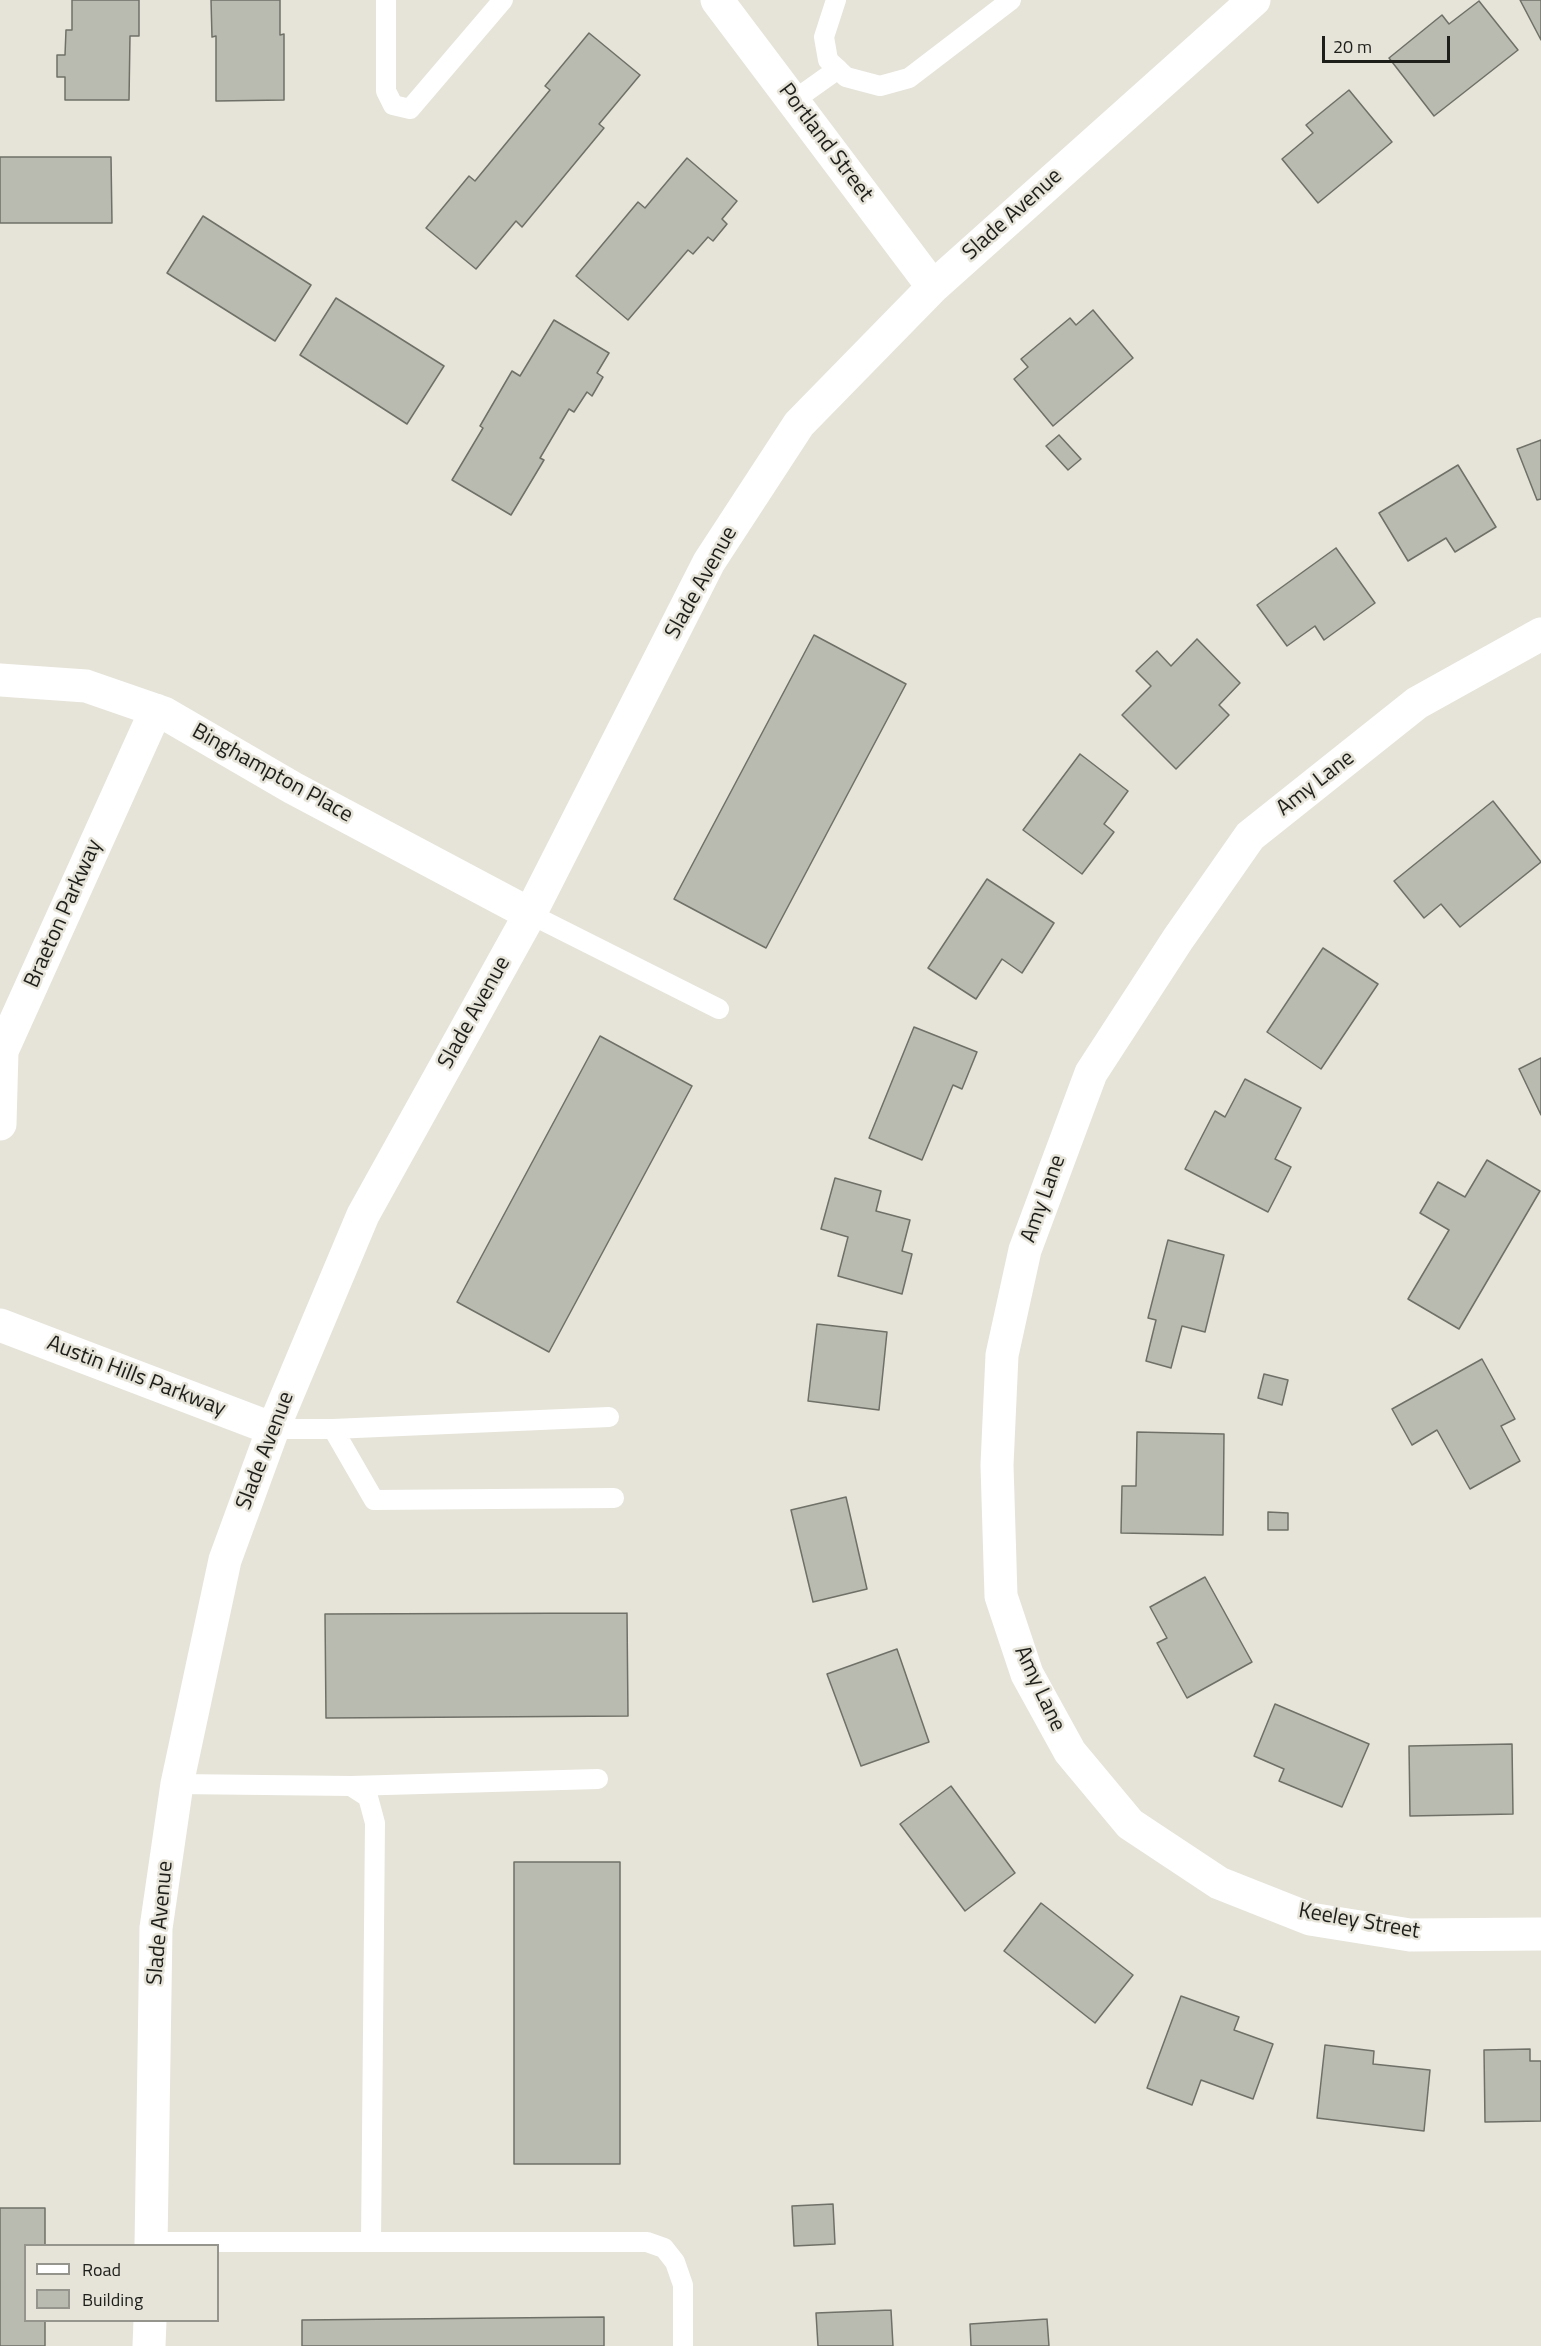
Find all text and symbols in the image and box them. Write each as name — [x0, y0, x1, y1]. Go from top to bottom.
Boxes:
scale bar — [1325, 24, 1452, 62]
text: 20 m — [1333, 33, 1372, 60]
street label: Portland Street — [772, 79, 878, 207]
street label: Slade Avenue — [958, 164, 1068, 266]
street label: Slade Avenue — [660, 522, 744, 644]
street label: Binghampton Place — [187, 719, 357, 829]
street label: Amy Lane — [1272, 745, 1360, 823]
street label: Braeton Parkway — [19, 836, 109, 992]
street label: Slade Avenue — [433, 952, 517, 1074]
street label: Amy Lane — [1016, 1152, 1072, 1246]
street label: Austin Hills Parkway — [43, 1331, 229, 1423]
street label: Slade Avenue — [231, 1388, 301, 1514]
street label: Amy Lane — [1008, 1642, 1070, 1736]
street label: Slade Avenue — [142, 1860, 180, 1986]
street label: Keeley Street — [1296, 1898, 1422, 1946]
legend — [24, 2244, 219, 2322]
text: Road — [82, 2256, 121, 2283]
text: Building — [82, 2286, 143, 2313]

